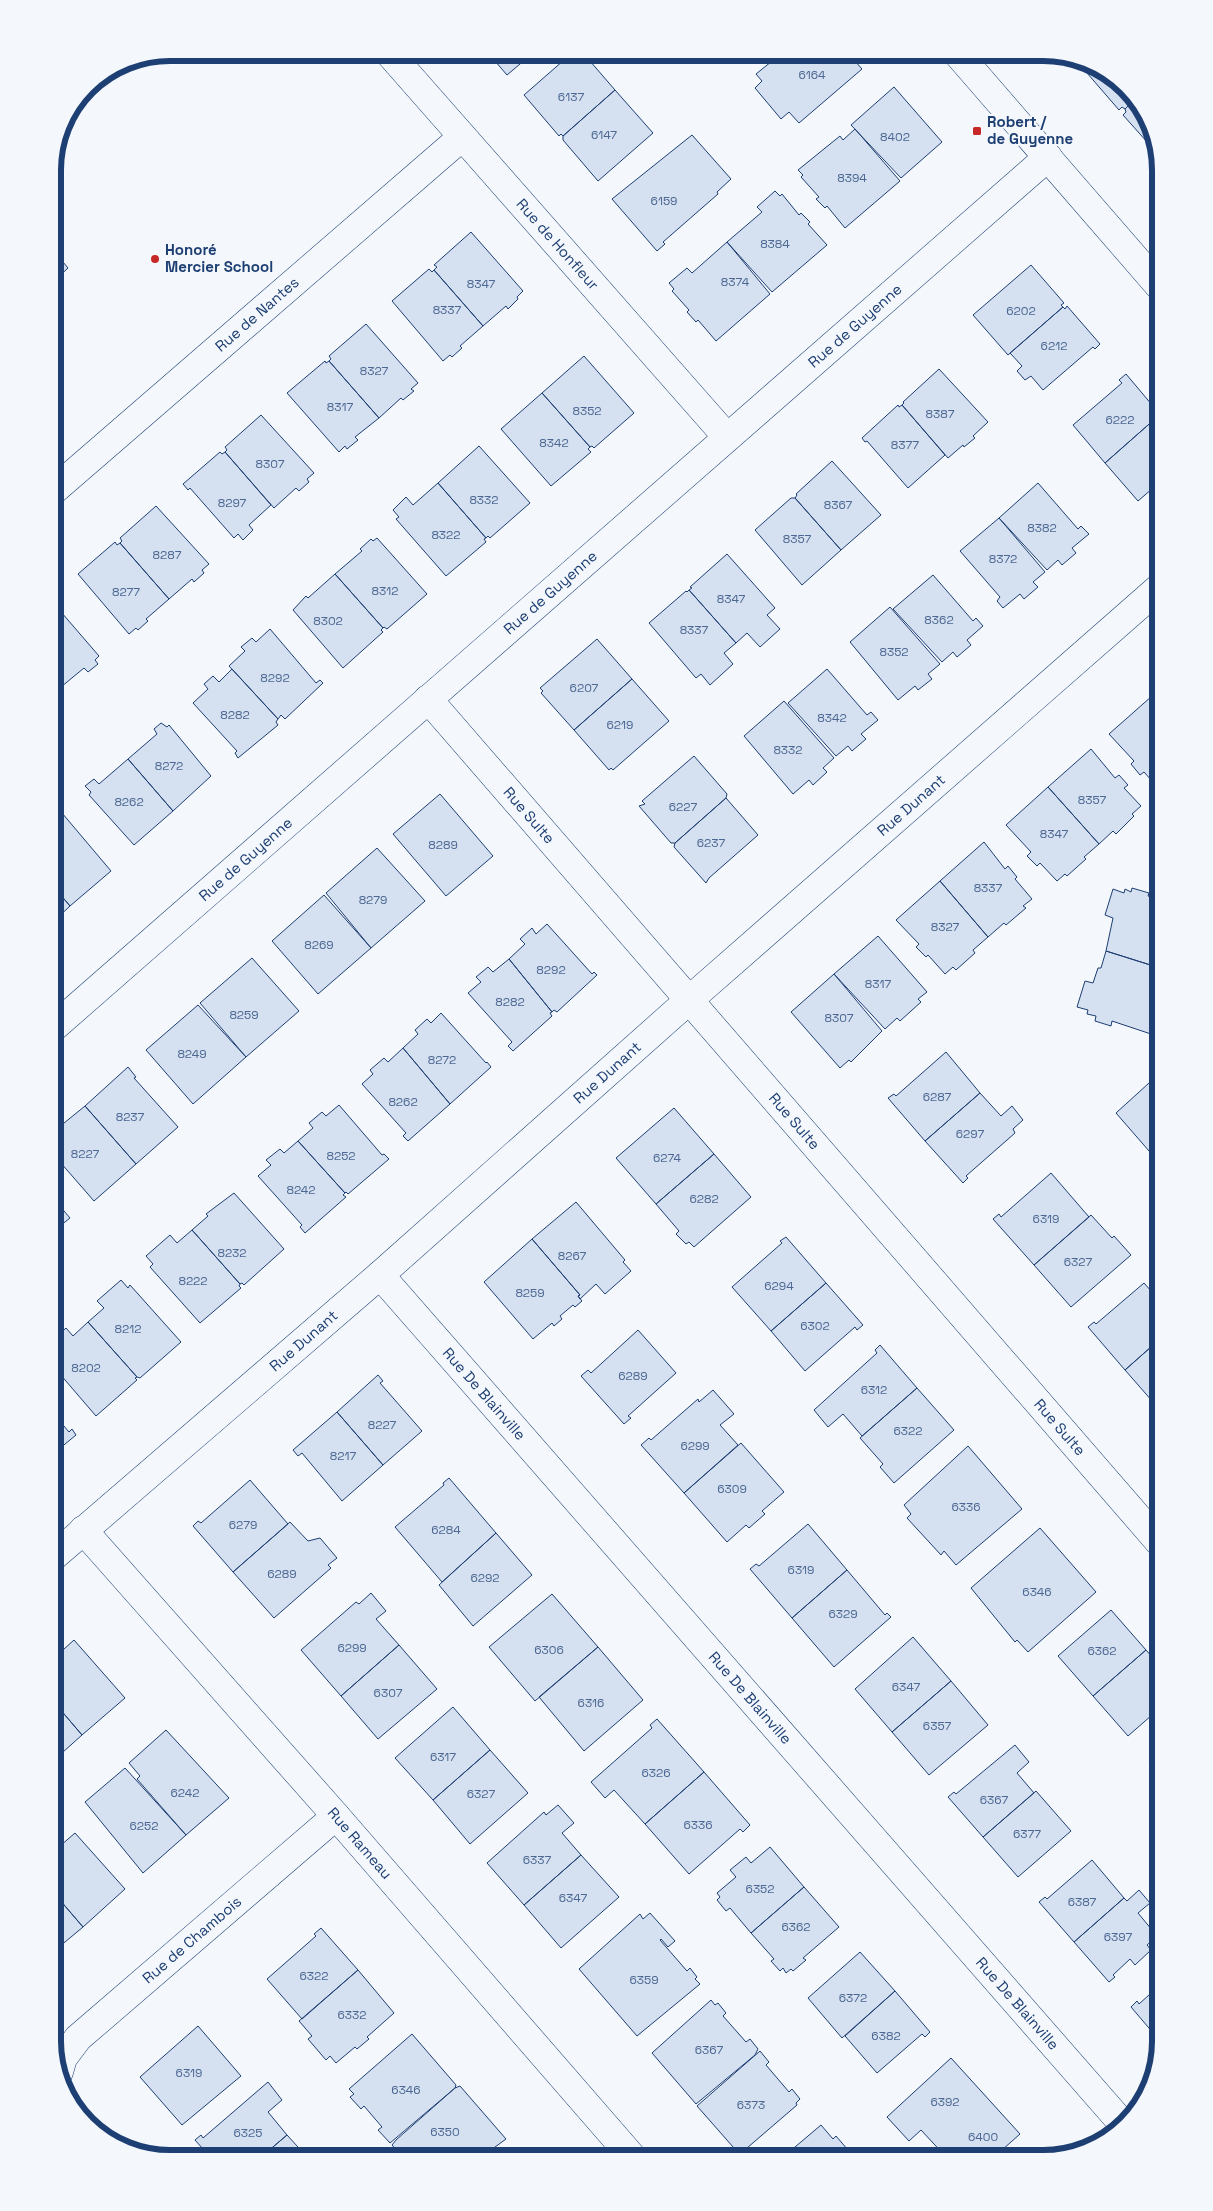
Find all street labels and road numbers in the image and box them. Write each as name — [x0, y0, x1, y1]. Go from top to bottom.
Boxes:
street label: Rue de Honfleur — [513, 194, 603, 294]
street label: Rue de Nantes — [211, 272, 303, 355]
street label: Rue de Guyenne — [804, 279, 906, 372]
street label: Rue de Guyenne — [499, 546, 601, 638]
street label: Rue Dunant — [873, 770, 949, 840]
street label: Rue Sulte — [499, 783, 559, 847]
street label: Rue de Guyenne — [195, 813, 296, 905]
street label: Rue Dunant — [569, 1037, 645, 1108]
street label: Rue Sulte — [765, 1089, 824, 1153]
street label: Rue Dunant — [265, 1306, 342, 1375]
street label: Rue De Blainville — [439, 1343, 530, 1444]
street label: Rue Sulte — [1030, 1395, 1090, 1459]
street label: Rue De Blainville — [705, 1647, 796, 1748]
street label: Rue Rameau — [324, 1803, 396, 1883]
street label: Rue de Chambois — [138, 1892, 245, 1987]
street label: Rue De Blainville — [972, 1953, 1064, 2054]

